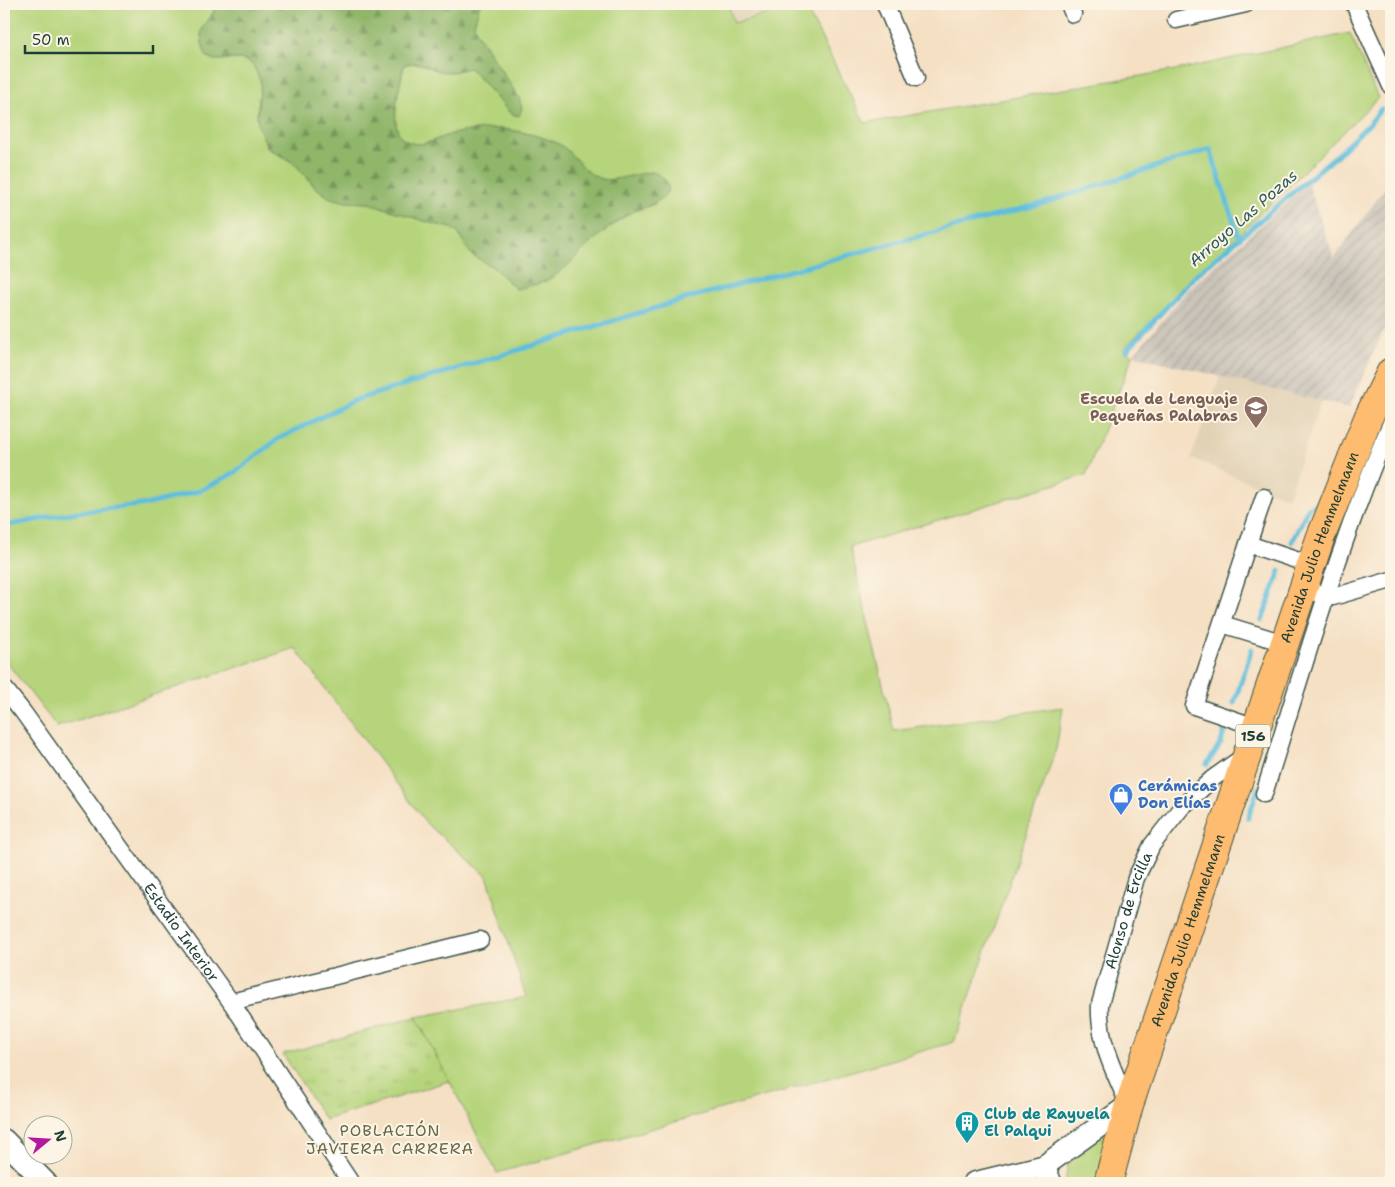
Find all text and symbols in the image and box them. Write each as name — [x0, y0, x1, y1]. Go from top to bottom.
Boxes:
scale bar — [25, 22, 152, 54]
text: 50 m — [32, 30, 70, 50]
water label: Arroyo Las Pozas — [1184, 165, 1302, 271]
place label: Escuela de Lenguaje Pequeñas Palabras — [1080, 389, 1238, 426]
school or university icon: Escuela de Lenguaje Pequeñas Palabras — [1243, 395, 1269, 429]
street label: Avenida Julio Hemmelmann — [1276, 449, 1364, 646]
road number: 156 — [1236, 724, 1270, 748]
place label: Cerámicas Don Elías — [1138, 776, 1218, 813]
shop icon: Cerámicas Don Elías — [1108, 782, 1134, 816]
street label: Avenida Julio Hemmelmann — [1146, 831, 1230, 1030]
street label: Alonso de Ercilla — [1100, 848, 1157, 972]
street label: Estadio Interior — [139, 879, 223, 986]
place label: Club de Rayuela El Palqui — [984, 1104, 1110, 1141]
building icon: Club de Rayuela El Palqui — [954, 1110, 980, 1144]
north arrow — [22, 1114, 72, 1164]
district label: POBLACIÓN JAVIERA CARRERA — [306, 1120, 474, 1159]
text: N — [50, 1128, 71, 1144]

